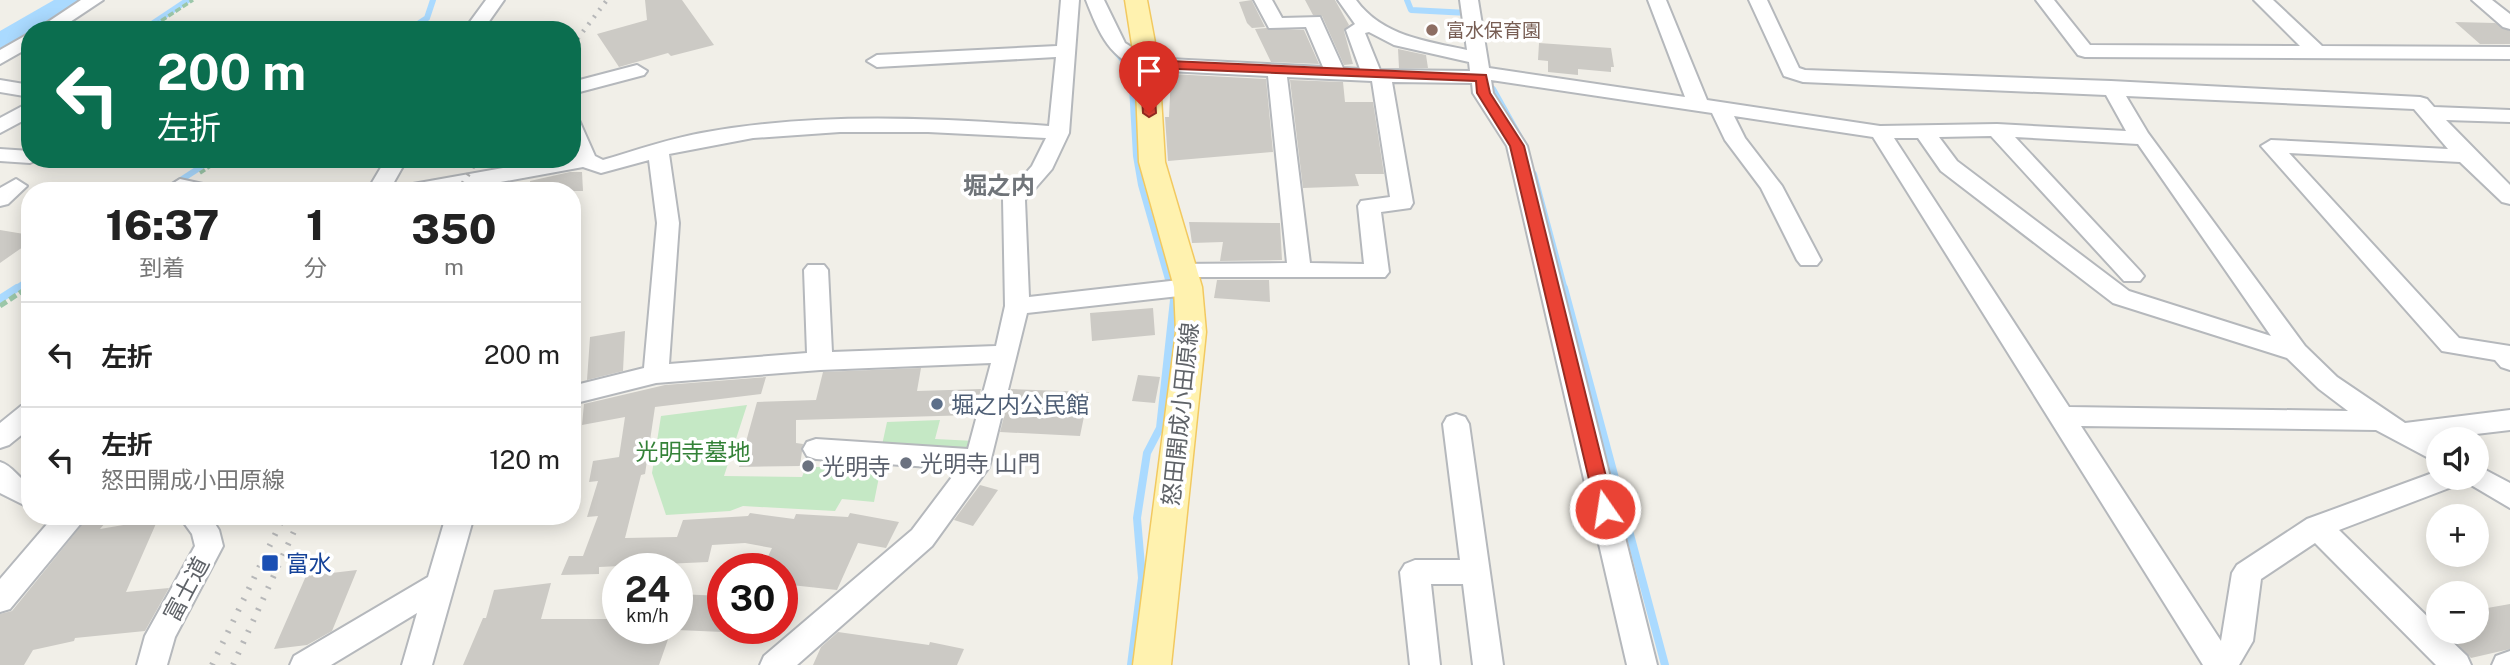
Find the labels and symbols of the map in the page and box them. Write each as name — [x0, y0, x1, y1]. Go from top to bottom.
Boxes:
place label: 富水保育園 — [1446, 19, 1541, 41]
marker: 富水保育園 — [1424, 22, 1440, 38]
pin — [1119, 41, 1179, 113]
district label: 堀之内 — [963, 171, 1035, 199]
street label: 怒田開成小田原線 — [1157, 321, 1203, 507]
place label: 堀之内公民館 — [951, 391, 1089, 418]
marker: 堀之内公民館 — [929, 396, 945, 412]
park label: 光明寺墓地 — [636, 438, 751, 465]
place label: 光明寺 山門 — [920, 450, 1041, 477]
place label: 光明寺 — [822, 453, 891, 480]
marker: 光明寺 山門 — [898, 455, 914, 471]
marker: 光明寺 — [800, 458, 816, 474]
position arrow — [1568, 472, 1642, 546]
place label: 富水 — [286, 550, 332, 577]
street label: 富士道 — [158, 552, 214, 626]
marker: 富水 — [260, 553, 280, 573]
speed limit sign: 30 — [707, 553, 798, 644]

